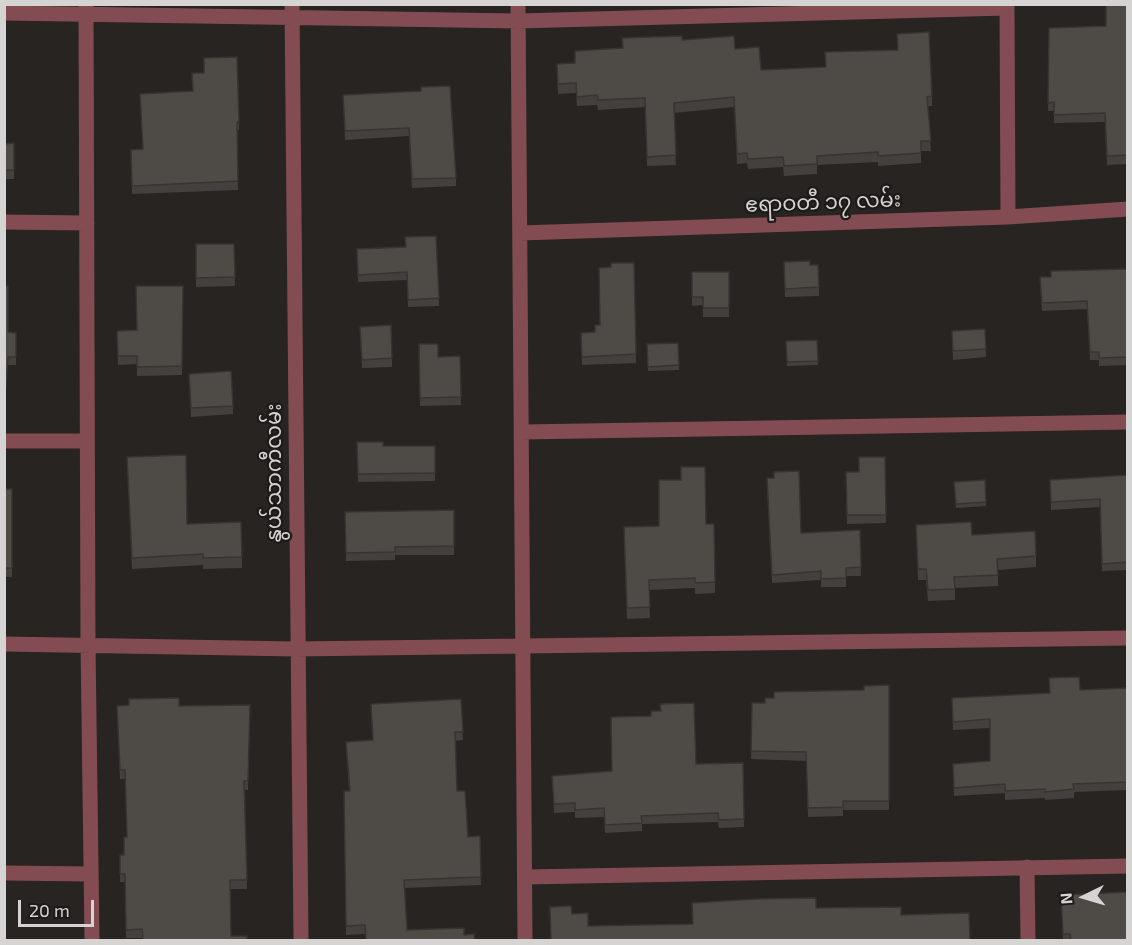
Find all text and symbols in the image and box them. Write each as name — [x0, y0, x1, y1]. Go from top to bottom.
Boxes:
street label: ဧရာဝတီ ၁၇ လမ်း — [745, 187, 901, 217]
street label: နွယ်သာကီလမ်း — [261, 404, 287, 542]
north arrow — [1054, 867, 1114, 927]
scale bar — [21, 888, 98, 926]
text: N — [1056, 892, 1076, 905]
text: 20 m — [29, 899, 70, 921]

